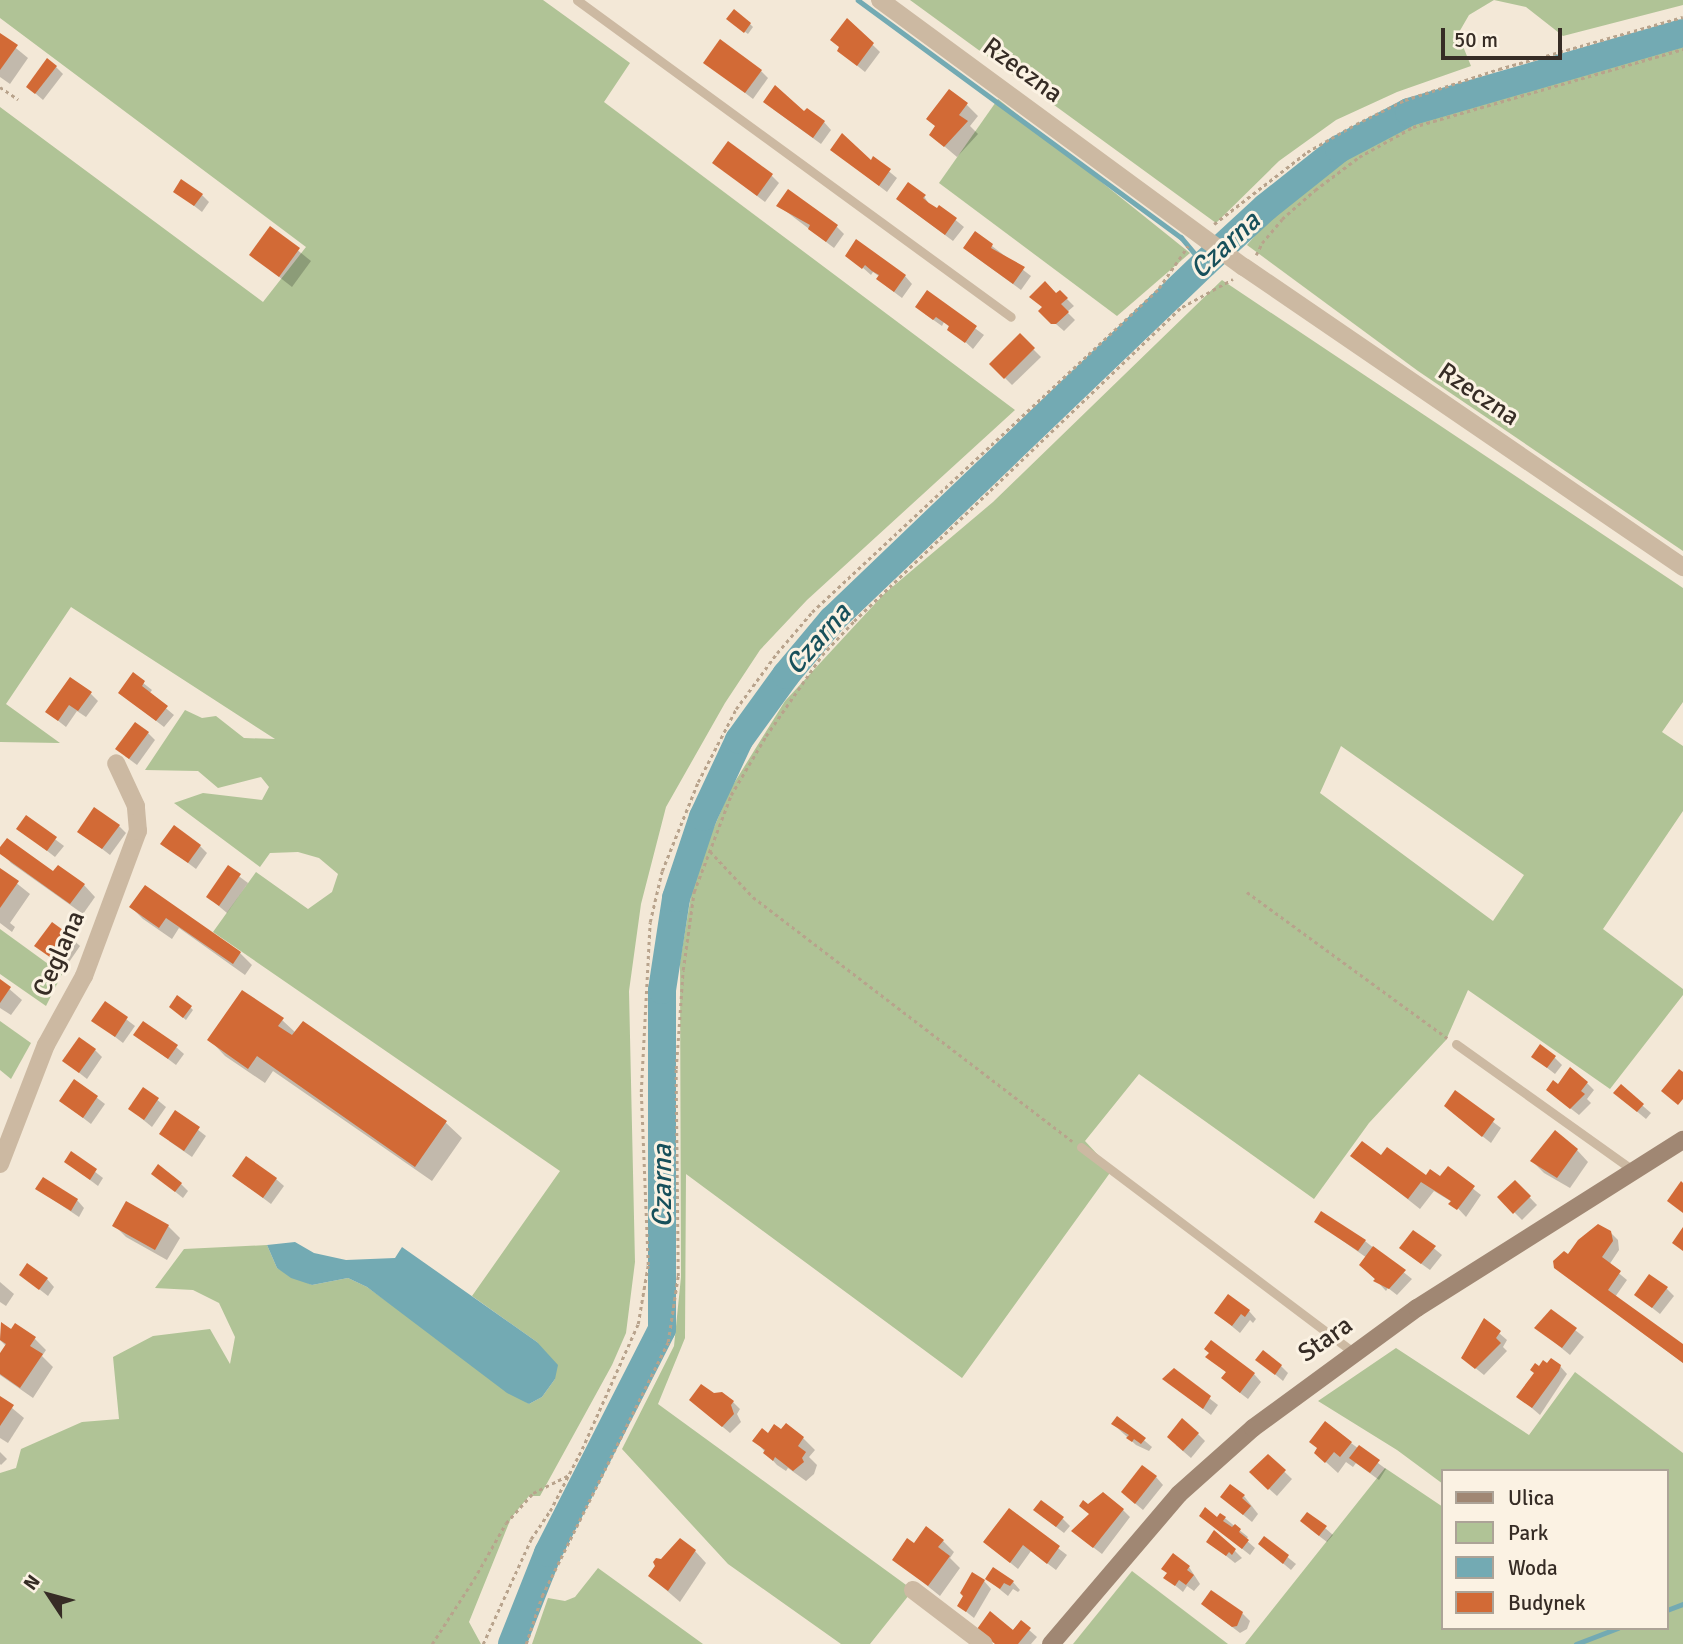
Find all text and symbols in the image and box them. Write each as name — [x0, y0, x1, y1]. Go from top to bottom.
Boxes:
scale bar — [1445, 14, 1566, 58]
text: 50 m — [1454, 27, 1498, 53]
street label: Rzeczna — [976, 32, 1068, 110]
water label: Czarna — [1183, 204, 1267, 286]
street label: Rzeczna — [1432, 357, 1524, 433]
water label: Czarna — [778, 597, 858, 681]
street label: Ceglana — [27, 906, 93, 1002]
water label: Czarna — [645, 1144, 679, 1228]
street label: Stara — [1293, 1310, 1359, 1370]
legend — [1442, 1469, 1669, 1630]
text: Ulica — [1508, 1485, 1554, 1511]
text: Park — [1508, 1520, 1548, 1546]
text: Woda — [1508, 1555, 1558, 1581]
north arrow — [14, 1560, 84, 1630]
text: N — [18, 1570, 46, 1595]
text: Budynek — [1508, 1590, 1586, 1616]

